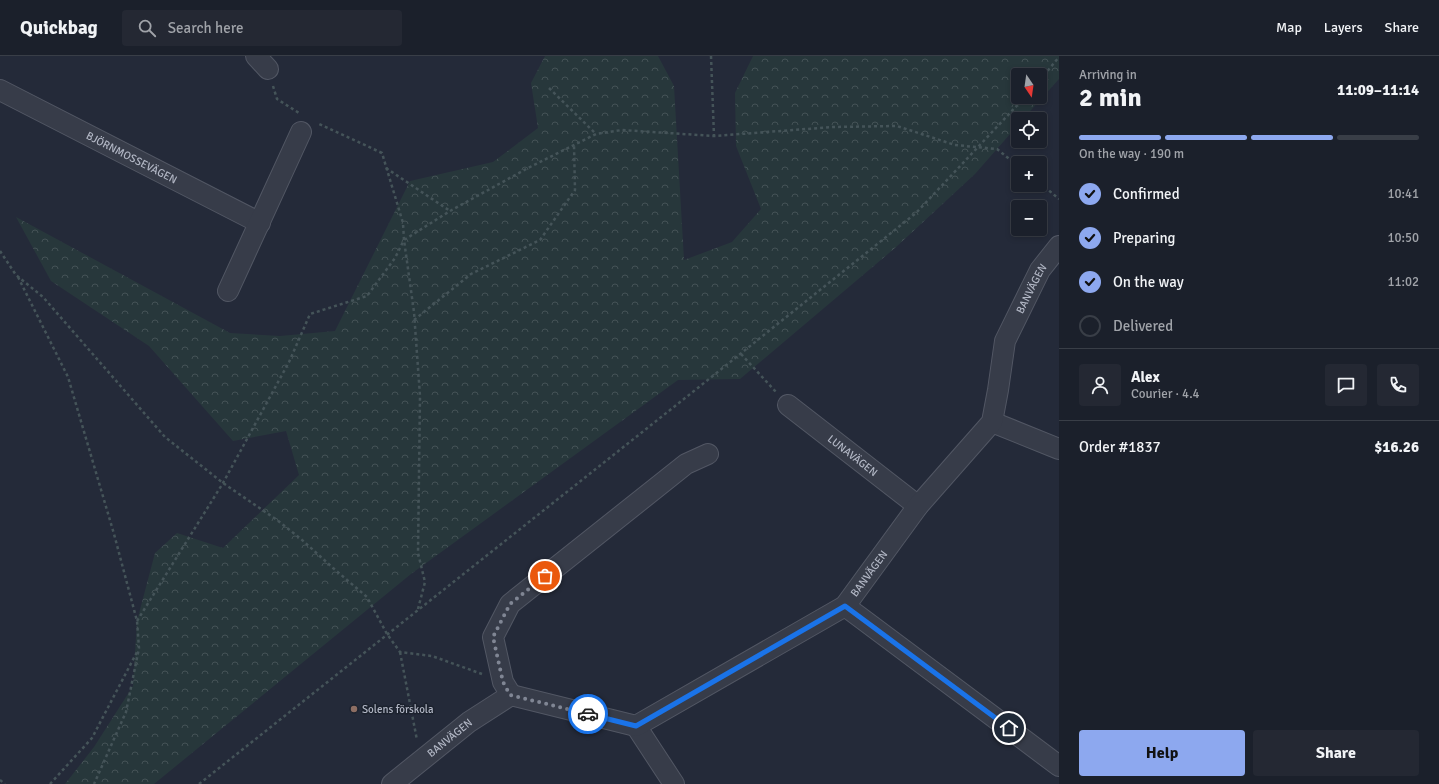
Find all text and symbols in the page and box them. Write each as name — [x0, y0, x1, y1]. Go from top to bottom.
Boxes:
search box — [122, 10, 402, 46]
text: Quickbag — [20, 16, 98, 40]
icon: search — [136, 17, 158, 39]
text: Search here — [168, 19, 243, 37]
text: Map — [1276, 19, 1302, 36]
text: Layers — [1324, 19, 1363, 36]
text: Share — [1385, 19, 1419, 36]
text: Arriving in — [1079, 67, 1137, 83]
north arrow — [1011, 68, 1047, 104]
map controls — [1011, 68, 1047, 236]
text: 11:09–11:14 — [1337, 81, 1419, 99]
text: 2 min — [1079, 82, 1142, 114]
button: locate — [1011, 112, 1047, 148]
street label: BJÖRNMOSSEVÄGEN — [84, 129, 179, 187]
text: On the way · 190 m — [1079, 146, 1184, 162]
button: + — [1011, 156, 1047, 192]
icon: check — [1079, 183, 1101, 205]
text: Confirmed — [1113, 185, 1180, 203]
text: 10:41 — [1387, 186, 1419, 202]
button: − — [1011, 200, 1047, 236]
icon: check — [1079, 227, 1101, 249]
text: Preparing — [1113, 229, 1176, 247]
text: 10:50 — [1387, 230, 1419, 246]
street label: BANVÄGEN — [1014, 261, 1050, 316]
icon: check — [1079, 271, 1101, 293]
text: On the way — [1113, 273, 1184, 291]
text: 11:02 — [1387, 274, 1419, 290]
text: Delivered — [1113, 317, 1173, 335]
button: person — [1079, 364, 1121, 406]
button: chat — [1325, 364, 1367, 406]
button: phone — [1377, 364, 1419, 406]
text: Alex — [1131, 368, 1160, 386]
text: Courier · 4.4 — [1131, 386, 1200, 402]
street label: LUNAVÄGEN — [825, 432, 880, 479]
text: Order #1837 — [1079, 438, 1161, 456]
text: $16.26 — [1374, 438, 1419, 456]
street label: BANVÄGEN — [848, 548, 890, 599]
pin — [528, 559, 562, 593]
icon: bag — [534, 565, 556, 587]
courier — [568, 694, 608, 734]
place label: Solens förskola — [362, 703, 434, 716]
icon: car — [577, 703, 599, 725]
marker: Solens förskola — [349, 704, 359, 714]
pin — [992, 711, 1026, 745]
street label: BANVÄGEN — [425, 716, 475, 760]
icon: home — [998, 717, 1020, 739]
button: Help — [1079, 730, 1245, 776]
button: Share — [1253, 730, 1419, 776]

